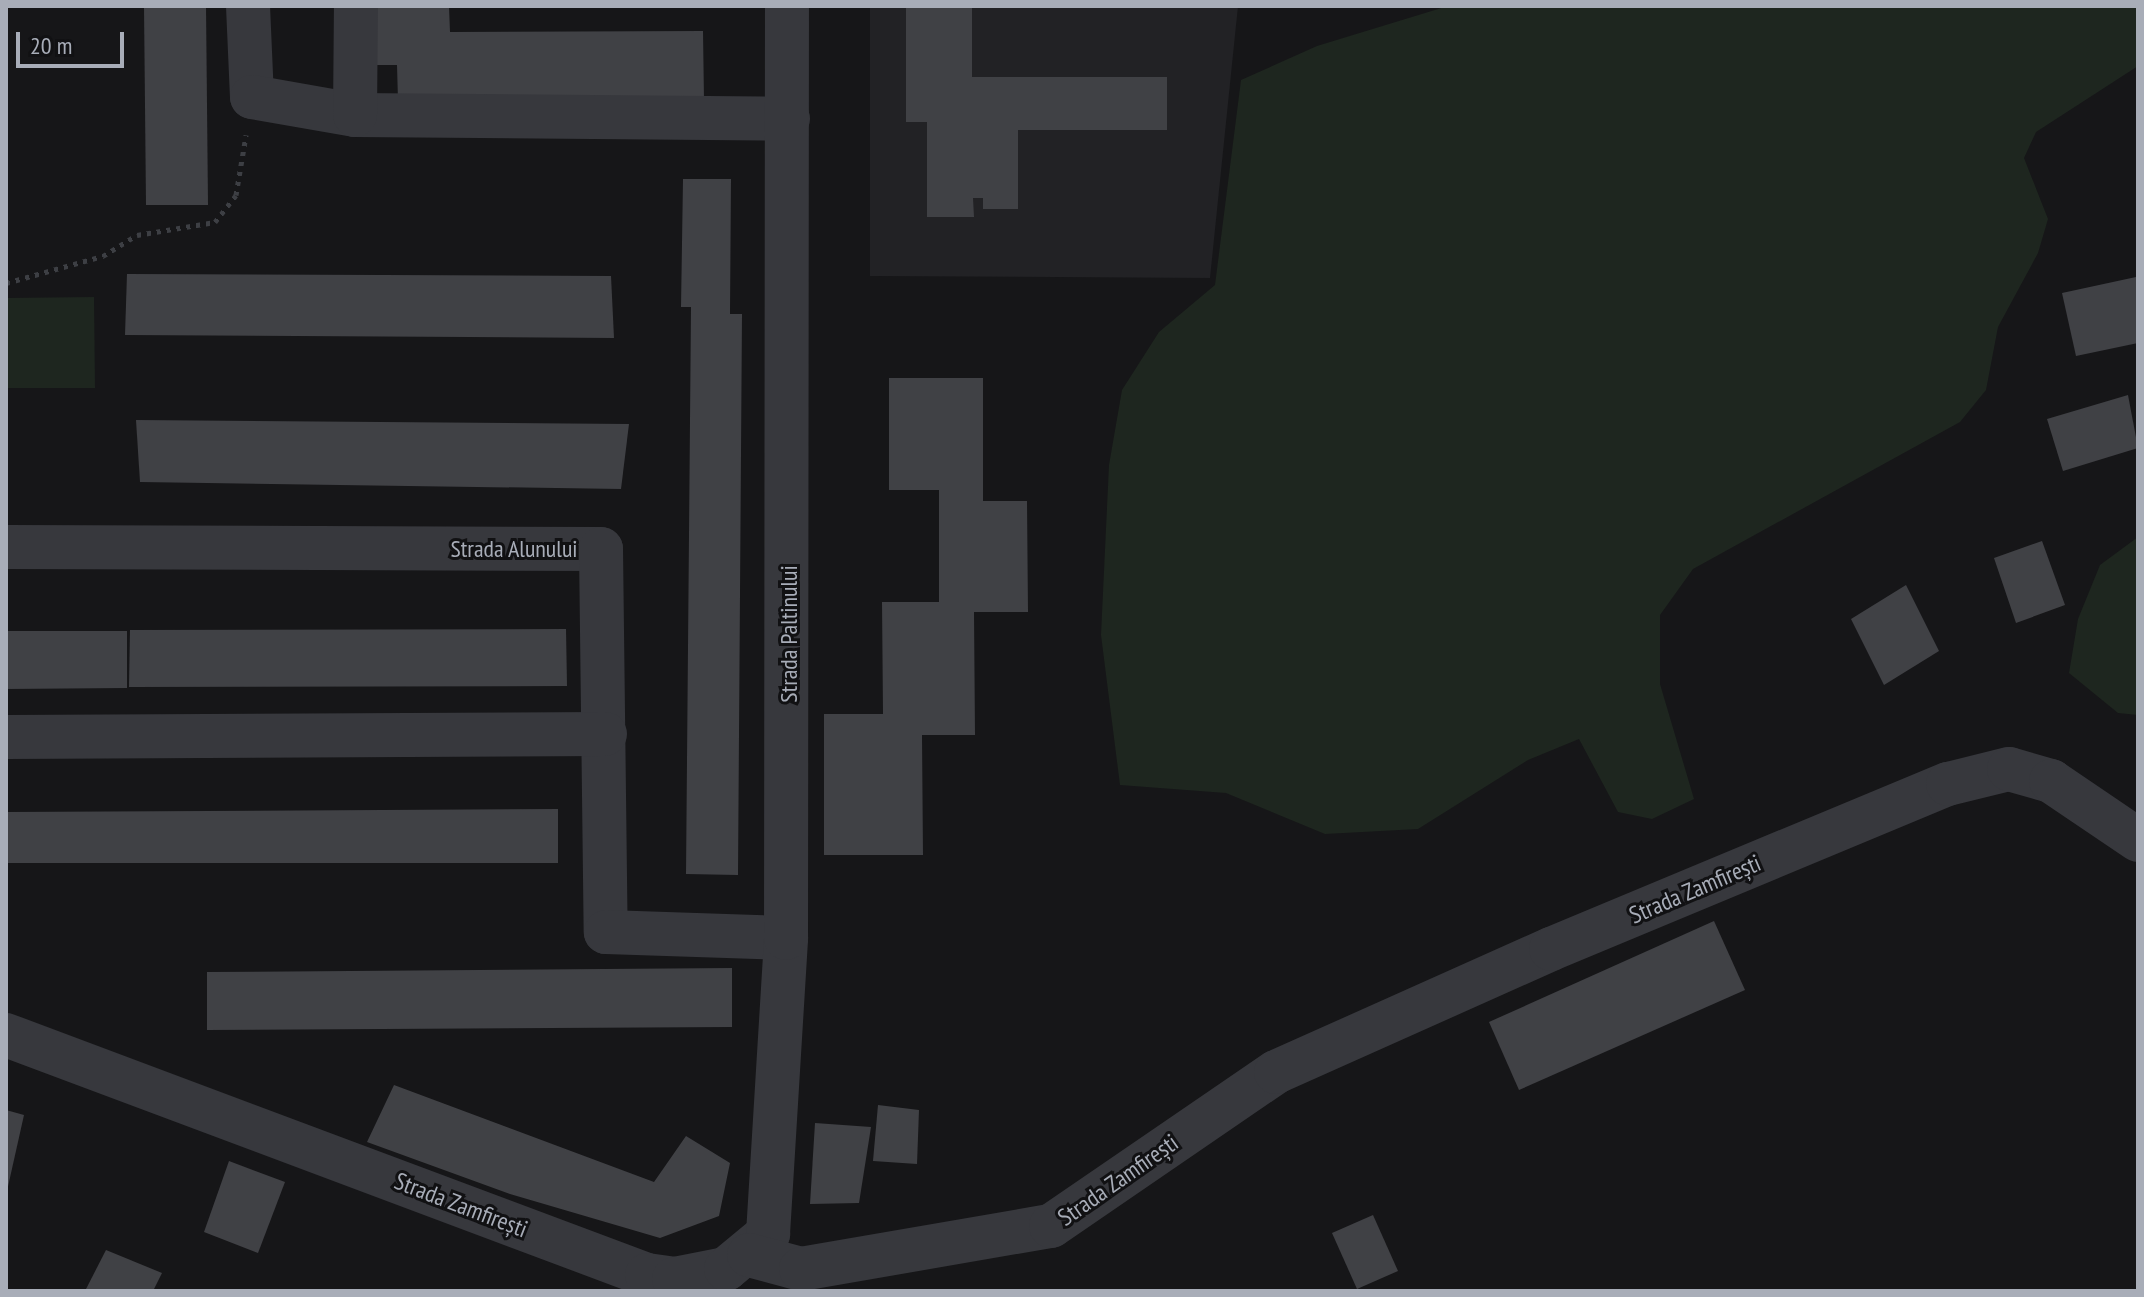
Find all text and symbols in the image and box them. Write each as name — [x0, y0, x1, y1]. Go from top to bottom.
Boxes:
scale bar — [20, 16, 128, 66]
text: 20 m — [30, 30, 72, 61]
street label: Strada Alunului — [450, 535, 578, 563]
street label: Strada Paltinului — [775, 565, 803, 703]
street label: Strada Zamfirești — [1625, 848, 1765, 930]
street label: Strada Zamfirești — [1052, 1128, 1184, 1232]
street label: Strada Zamfirești — [390, 1166, 532, 1244]

